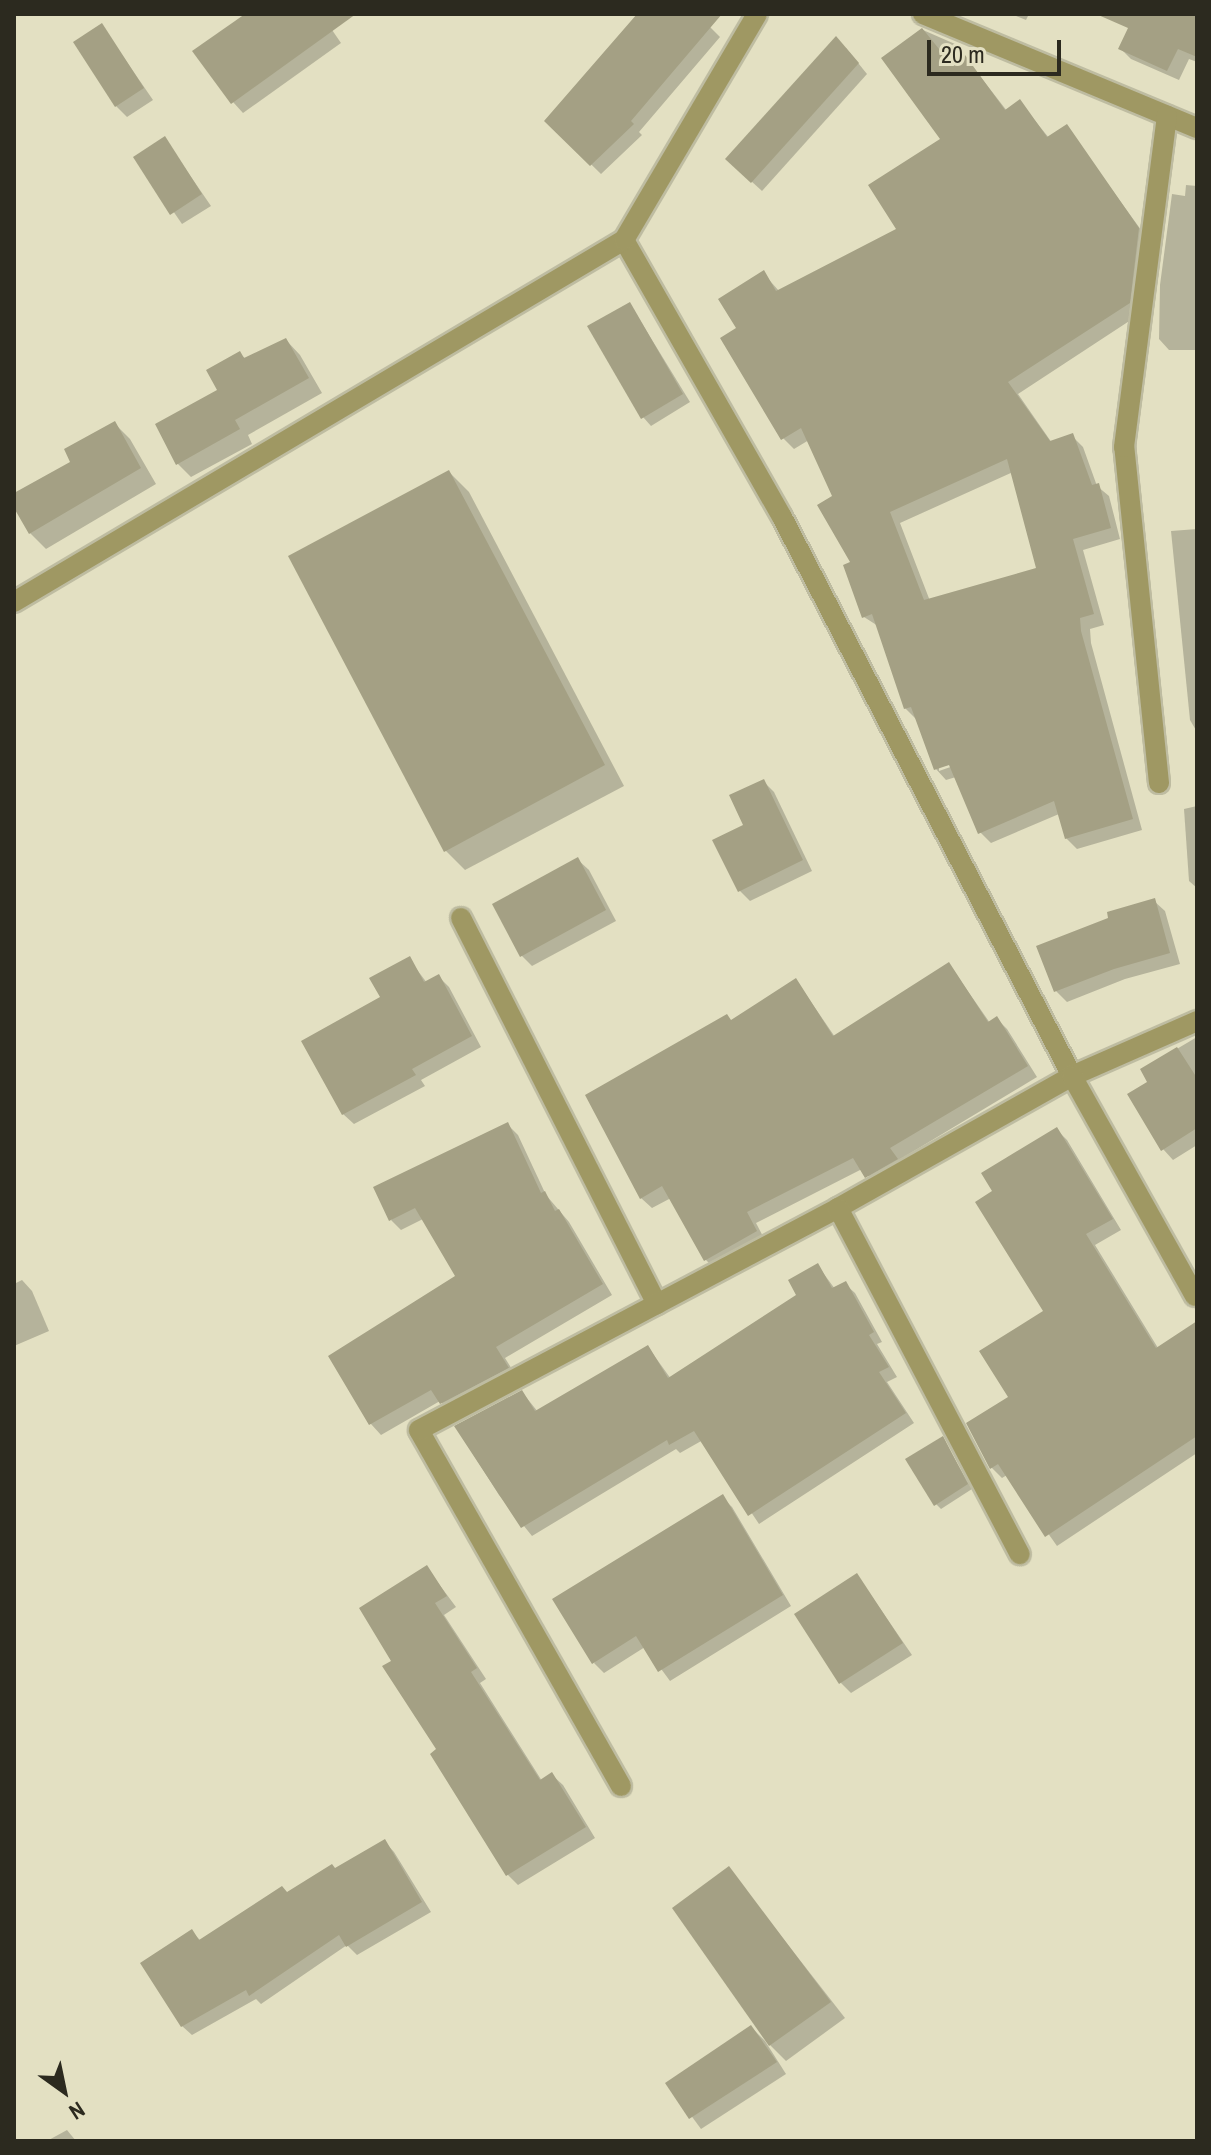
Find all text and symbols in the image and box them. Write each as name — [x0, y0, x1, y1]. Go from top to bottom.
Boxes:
scale bar — [931, 24, 1065, 74]
text: 20 m — [941, 38, 985, 70]
north arrow — [24, 2051, 104, 2131]
text: N — [63, 2095, 91, 2127]

